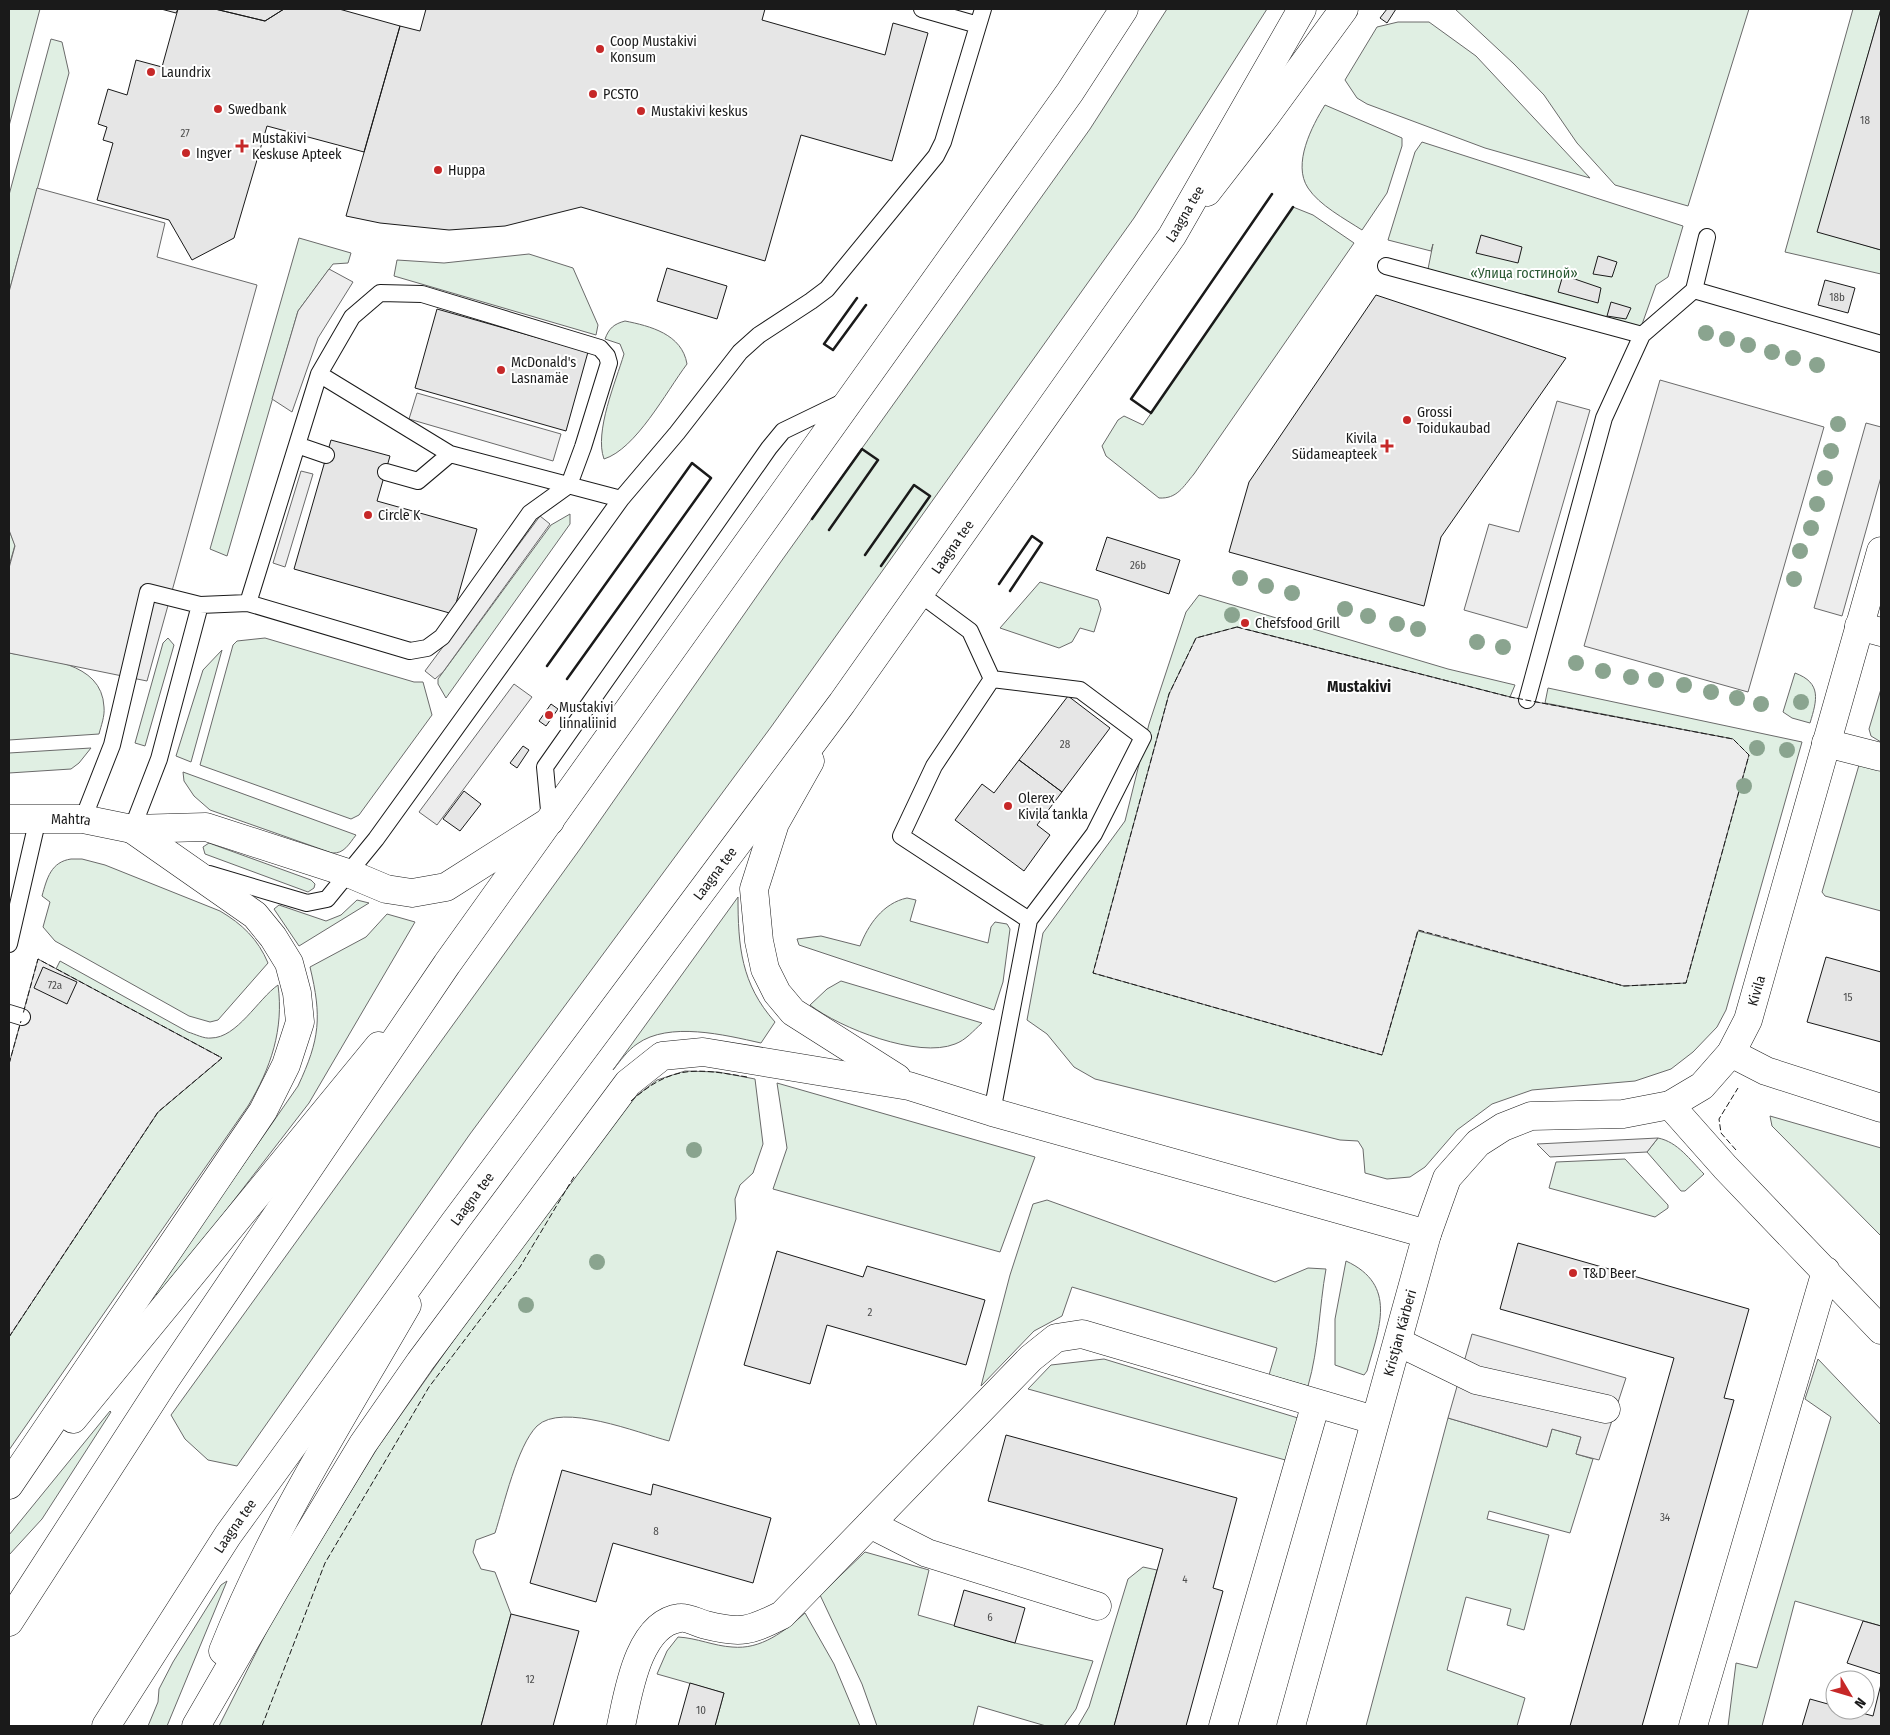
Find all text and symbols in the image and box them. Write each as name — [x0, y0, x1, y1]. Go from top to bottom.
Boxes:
place label: Coop Mustakivi Konsum — [610, 33, 697, 66]
marker: Coop Mustakivi Konsum — [594, 43, 606, 55]
place label: Laundrix — [161, 64, 212, 81]
marker: Laundrix — [145, 66, 157, 78]
place label: PCSTO — [603, 86, 639, 103]
marker: PCSTO — [587, 88, 599, 100]
place label: Swedbank — [228, 101, 287, 118]
marker: Swedbank — [212, 103, 224, 115]
place label: Mustakivi keskus — [651, 103, 748, 120]
marker: Mustakivi keskus — [635, 105, 647, 117]
house number: 18 — [1860, 114, 1870, 127]
house number: 27 — [180, 127, 190, 140]
place label: Mustakivi Keskuse Apteek — [252, 130, 342, 163]
marker: Mustakivi Keskuse Apteek — [236, 140, 248, 152]
place label: Ingver — [196, 145, 232, 162]
marker: Ingver — [180, 147, 192, 159]
place label: Huppa — [448, 162, 486, 179]
marker: Huppa — [432, 164, 444, 176]
street label: Laagna tee — [1162, 183, 1208, 246]
park label: «Улица гостиной» — [1470, 265, 1578, 282]
house number: 18b — [1829, 291, 1845, 304]
place label: McDonald's Lasnamäe — [511, 354, 576, 387]
marker: McDonald's Lasnamäe — [495, 364, 507, 376]
place label: Grossi Toidukaubad — [1417, 404, 1491, 437]
marker: Grossi Toidukaubad — [1401, 414, 1413, 426]
place label: Kivila Südameapteek — [1292, 430, 1377, 463]
marker: Kivila Südameapteek — [1381, 440, 1393, 452]
place label: Circle K — [378, 507, 421, 524]
marker: Circle K — [362, 509, 374, 521]
street label: Laagna tee — [928, 517, 978, 577]
house number: 26b — [1130, 559, 1146, 572]
place label: Chefsfood Grill — [1255, 615, 1340, 632]
marker: Chefsfood Grill — [1239, 617, 1251, 629]
district label: Mustakivi — [1327, 677, 1391, 696]
place label: Mustakivi linnaliinid — [559, 699, 617, 732]
marker: Mustakivi linnaliinid — [543, 709, 555, 721]
house number: 28 — [1060, 738, 1071, 751]
place label: Olerex Kivila tankla — [1018, 790, 1088, 823]
marker: Olerex Kivila tankla — [1002, 800, 1014, 812]
street label: Mahtra — [51, 811, 93, 829]
street label: Laagna tee — [690, 844, 741, 904]
street label: Kivila — [1744, 973, 1769, 1008]
house number: 72a — [48, 979, 62, 992]
house number: 15 — [1843, 991, 1853, 1004]
street label: Laagna tee — [447, 1169, 498, 1229]
place label: T&D Beer — [1583, 1265, 1636, 1282]
marker: T&D Beer — [1567, 1267, 1579, 1279]
street label: Kristjan Kärberi — [1380, 1288, 1420, 1378]
house number: 2 — [868, 1306, 873, 1319]
street label: Laagna tee — [211, 1496, 260, 1556]
house number: 34 — [1660, 1511, 1671, 1524]
house number: 8 — [653, 1525, 659, 1538]
house number: 4 — [1182, 1573, 1188, 1586]
house number: 6 — [987, 1611, 993, 1624]
north arrow — [1825, 1670, 1875, 1720]
house number: 12 — [525, 1673, 535, 1686]
text: N — [1851, 1694, 1869, 1711]
house number: 10 — [696, 1704, 706, 1717]

